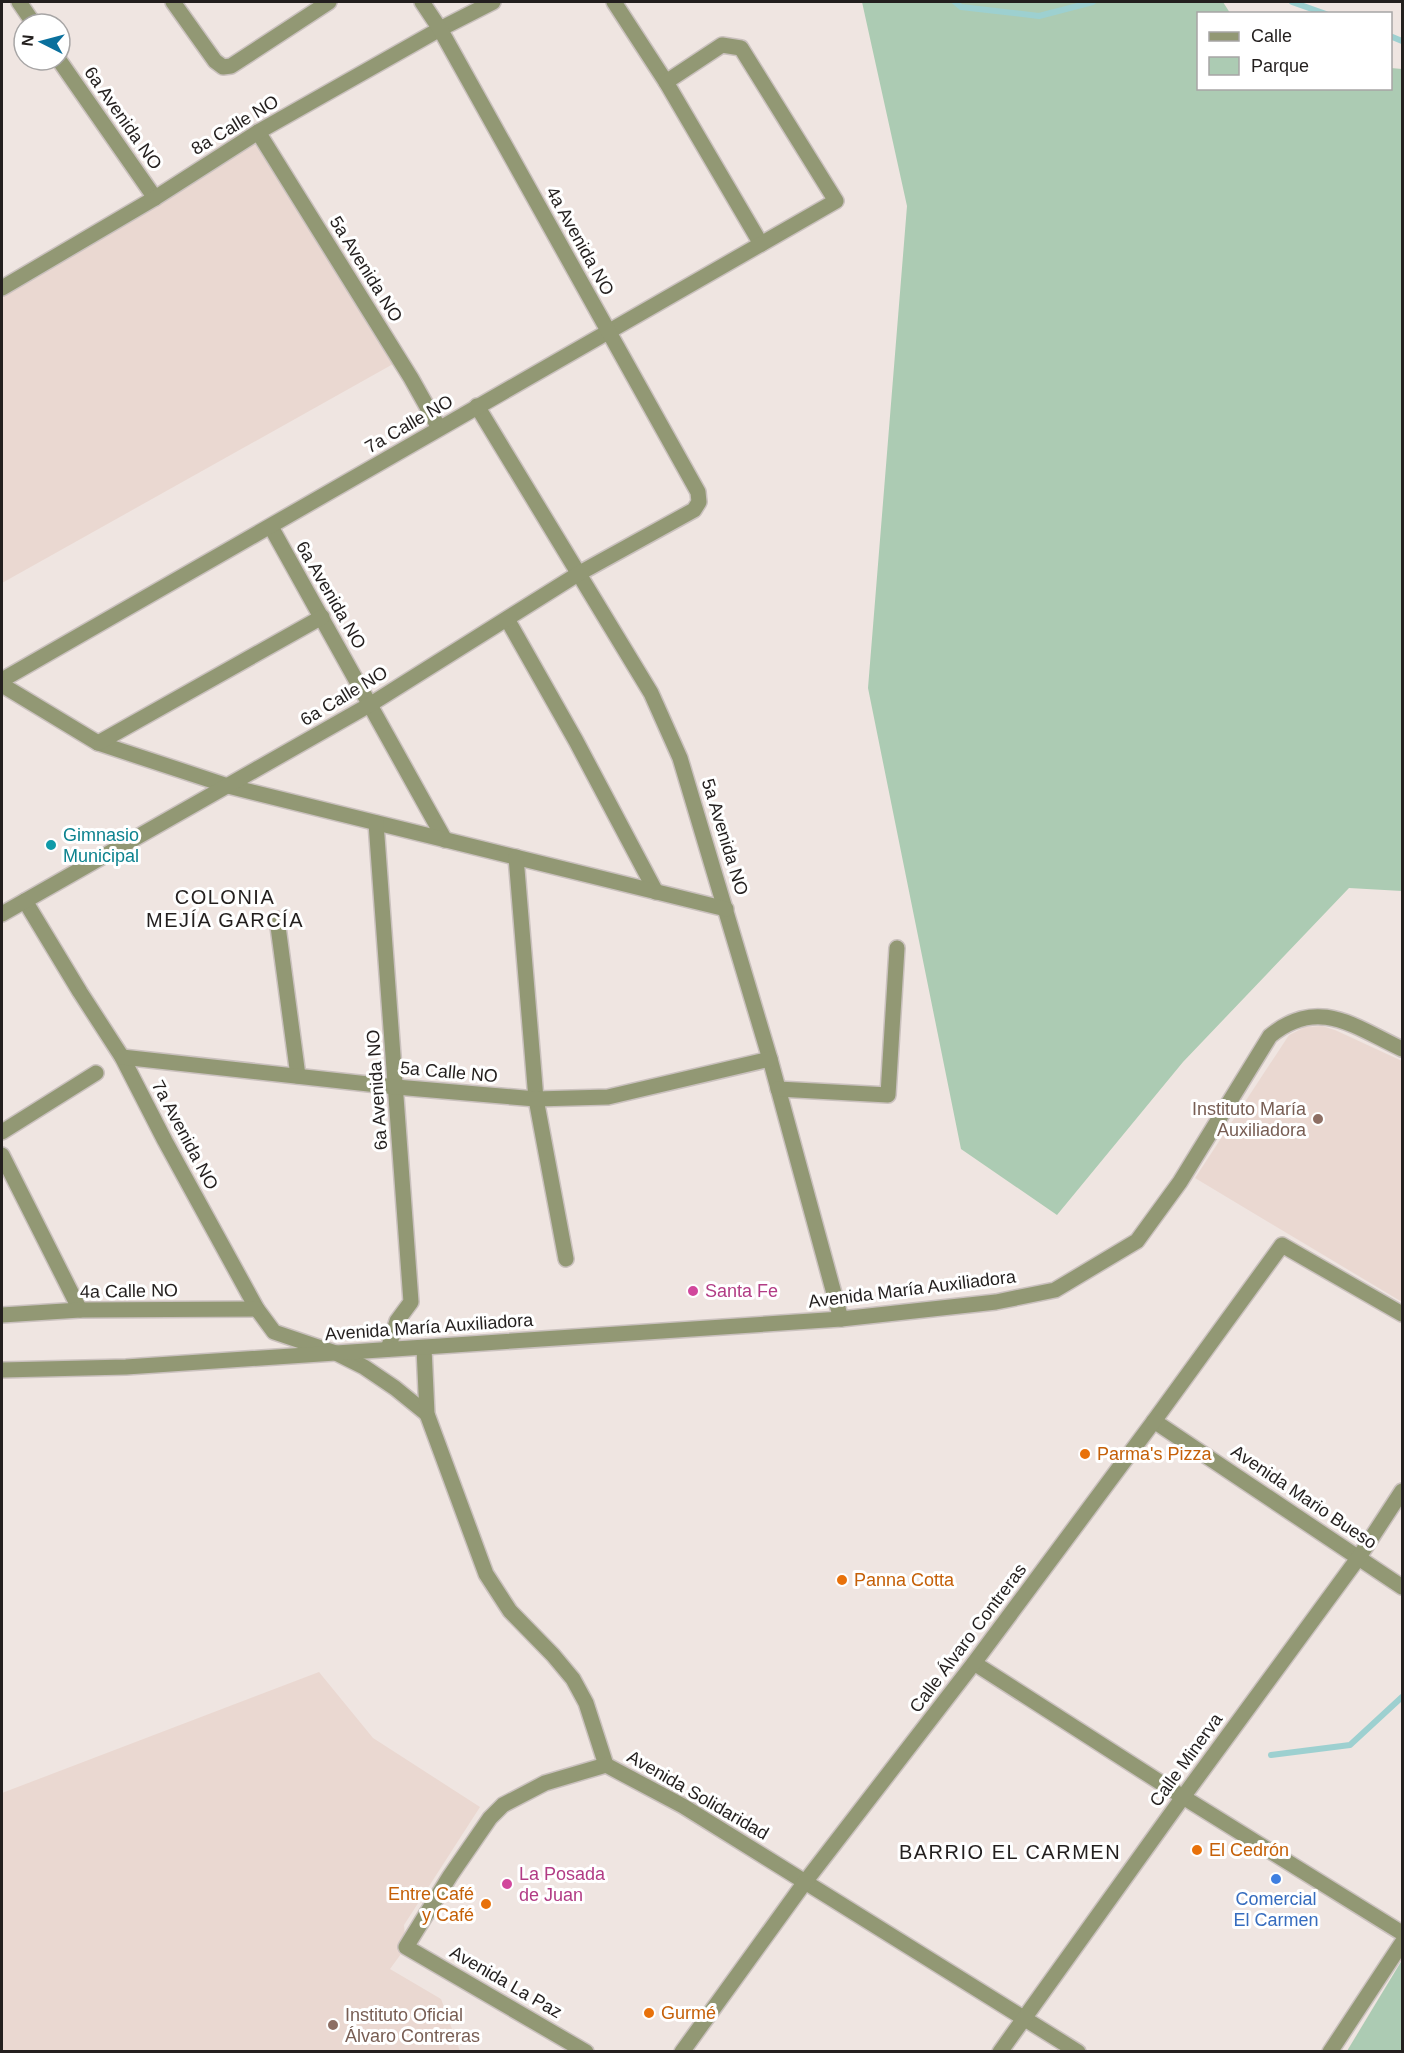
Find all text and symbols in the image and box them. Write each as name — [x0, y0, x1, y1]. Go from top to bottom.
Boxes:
north arrow — [12, 12, 72, 72]
legend — [1197, 12, 1392, 90]
text: Calle — [1251, 26, 1292, 46]
text: N — [19, 34, 37, 47]
text: Parque — [1251, 56, 1309, 76]
street label: 6a Avenida NO — [80, 63, 166, 173]
street label: 8a Calle NO — [188, 91, 282, 159]
street label: 4a Avenida NO — [542, 183, 618, 299]
street label: 5a Avenida NO — [326, 212, 406, 326]
street label: 7a Calle NO — [362, 391, 456, 457]
street label: 6a Avenida NO — [292, 538, 370, 652]
street label: 6a Calle NO — [297, 662, 391, 730]
street label: 5a Avenida NO — [698, 776, 752, 898]
place label: Gimnasio Municipal — [63, 825, 139, 866]
marker: Gimnasio Municipal — [44, 838, 58, 852]
district label: COLONIA MEJÍA GARCÍA — [146, 886, 304, 931]
street label: 6a Avenida NO — [363, 1029, 391, 1151]
street label: 5a Calle NO — [399, 1058, 499, 1086]
street label: 7a Avenida NO — [148, 1077, 222, 1193]
place label: Instituto María Auxiliadora — [1192, 1099, 1307, 1140]
marker: Instituto María Auxiliadora — [1311, 1112, 1325, 1126]
street label: Avenida María Auxiliadora — [807, 1266, 1018, 1312]
street label: 4a Calle NO — [80, 1280, 178, 1302]
place label: Santa Fe — [705, 1281, 778, 1301]
marker: Santa Fe — [686, 1284, 700, 1298]
street label: Avenida María Auxiliadora — [324, 1310, 535, 1344]
street label: Avenida Mario Bueso — [1228, 1441, 1380, 1553]
place label: Parma's Pizza — [1097, 1444, 1212, 1464]
marker: Parma's Pizza — [1078, 1447, 1092, 1461]
street label: Calle Álvaro Contreras — [906, 1560, 1030, 1716]
place label: Panna Cotta — [854, 1570, 955, 1590]
marker: Panna Cotta — [835, 1573, 849, 1587]
street label: Calle Minerva — [1146, 1709, 1227, 1810]
street label: Avenida Solidaridad — [624, 1746, 772, 1844]
place label: El Cedrón — [1209, 1840, 1289, 1860]
district label: BARRIO EL CARMEN — [899, 1841, 1121, 1863]
marker: El Cedrón — [1190, 1843, 1204, 1857]
place label: La Posada de Juan — [519, 1864, 606, 1905]
marker: Comercial El Carmen — [1269, 1872, 1283, 1886]
marker: La Posada de Juan — [500, 1877, 514, 1891]
place label: Entre Café y Café — [388, 1884, 474, 1925]
place label: Comercial El Carmen — [1233, 1889, 1319, 1930]
marker: Entre Café y Café — [479, 1897, 493, 1911]
street label: Avenida La Paz — [447, 1942, 565, 2022]
place label: Gurmé — [661, 2003, 716, 2023]
place label: Instituto Oficial Álvaro Contreras — [345, 2005, 480, 2046]
marker: Gurmé — [642, 2006, 656, 2020]
marker: Instituto Oficial Álvaro Contreras — [326, 2018, 340, 2032]

